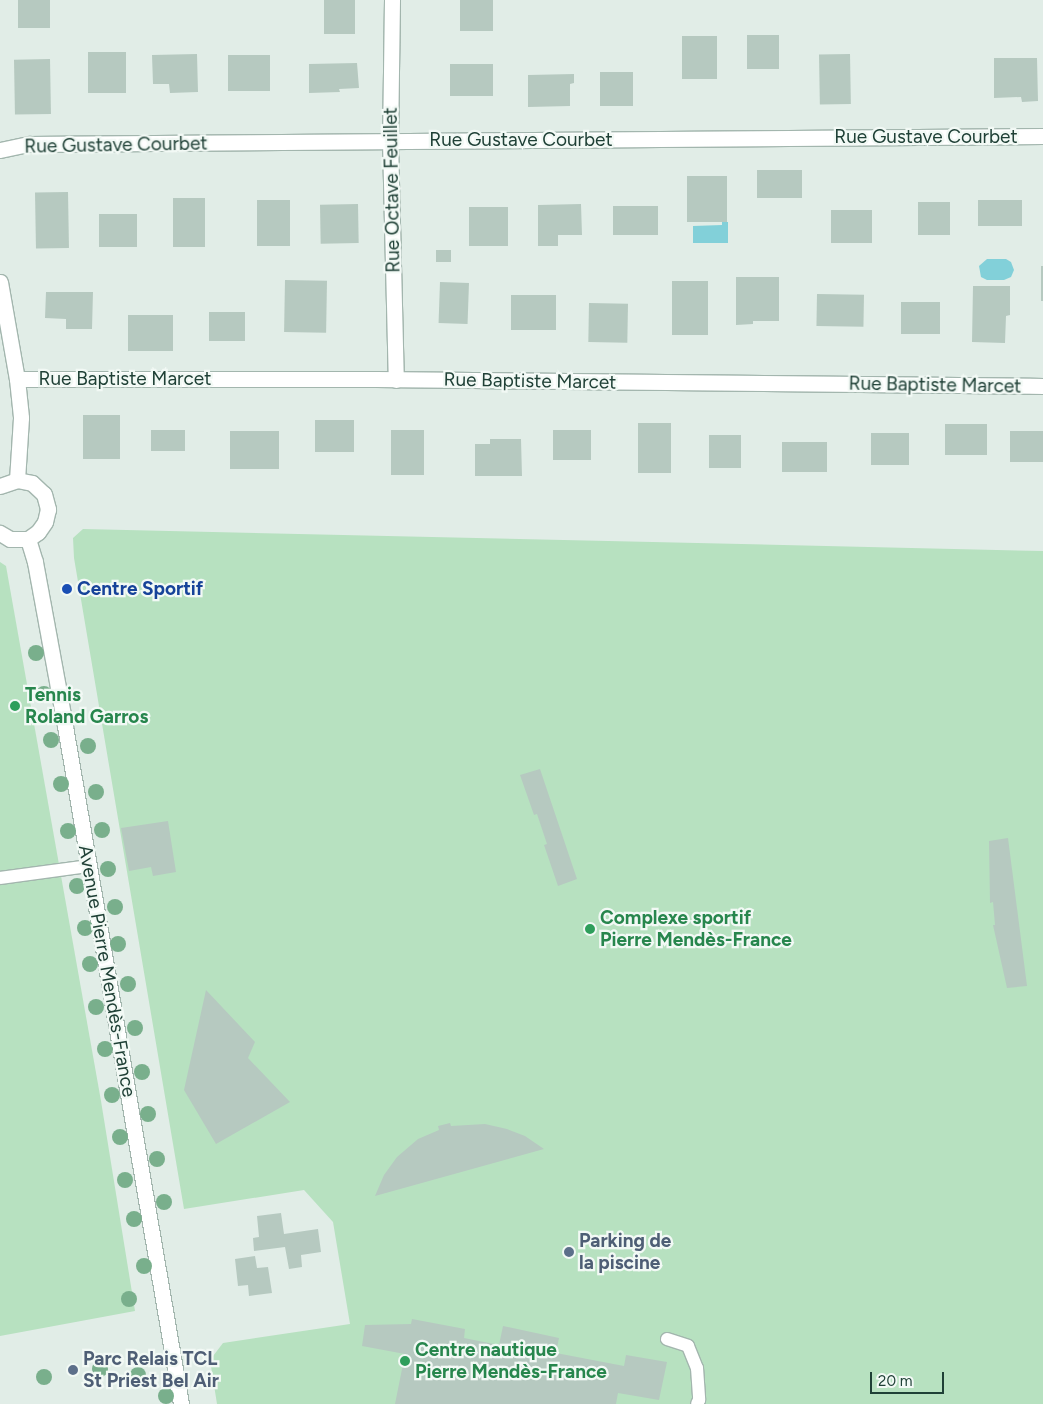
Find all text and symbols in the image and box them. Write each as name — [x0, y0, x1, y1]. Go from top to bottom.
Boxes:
street label: Rue Octave Feuillet — [379, 107, 405, 273]
street label: Rue Gustave Courbet — [834, 126, 1018, 148]
street label: Rue Gustave Courbet — [429, 129, 613, 151]
street label: Rue Gustave Courbet — [24, 132, 208, 158]
street label: Rue Baptiste Marcet — [39, 368, 211, 390]
street label: Rue Baptiste Marcet — [443, 368, 617, 394]
street label: Rue Baptiste Marcet — [848, 372, 1022, 398]
place label: Centre Sportif — [77, 578, 203, 600]
marker: Centre Sportif — [61, 583, 73, 595]
place label: Tennis Roland Garros — [25, 684, 148, 728]
marker: Tennis Roland Garros — [9, 700, 21, 712]
street label: Avenue Pierre Mendès-France — [74, 843, 140, 1099]
place label: Complexe sportif Pierre Mendès-France — [600, 907, 792, 951]
marker: Complexe sportif Pierre Mendès-France — [584, 923, 596, 935]
place label: Parking de la piscine — [579, 1230, 671, 1274]
marker: Parking de la piscine — [563, 1246, 575, 1258]
place label: Centre nautique Pierre Mendès-France — [415, 1339, 607, 1383]
place label: Parc Relais TCL St Priest Bel Air — [83, 1348, 219, 1392]
marker: Centre nautique Pierre Mendès-France — [399, 1355, 411, 1367]
scale bar — [873, 1362, 947, 1394]
marker: Parc Relais TCL St Priest Bel Air — [67, 1364, 79, 1376]
text: 20 m — [878, 1372, 912, 1390]

